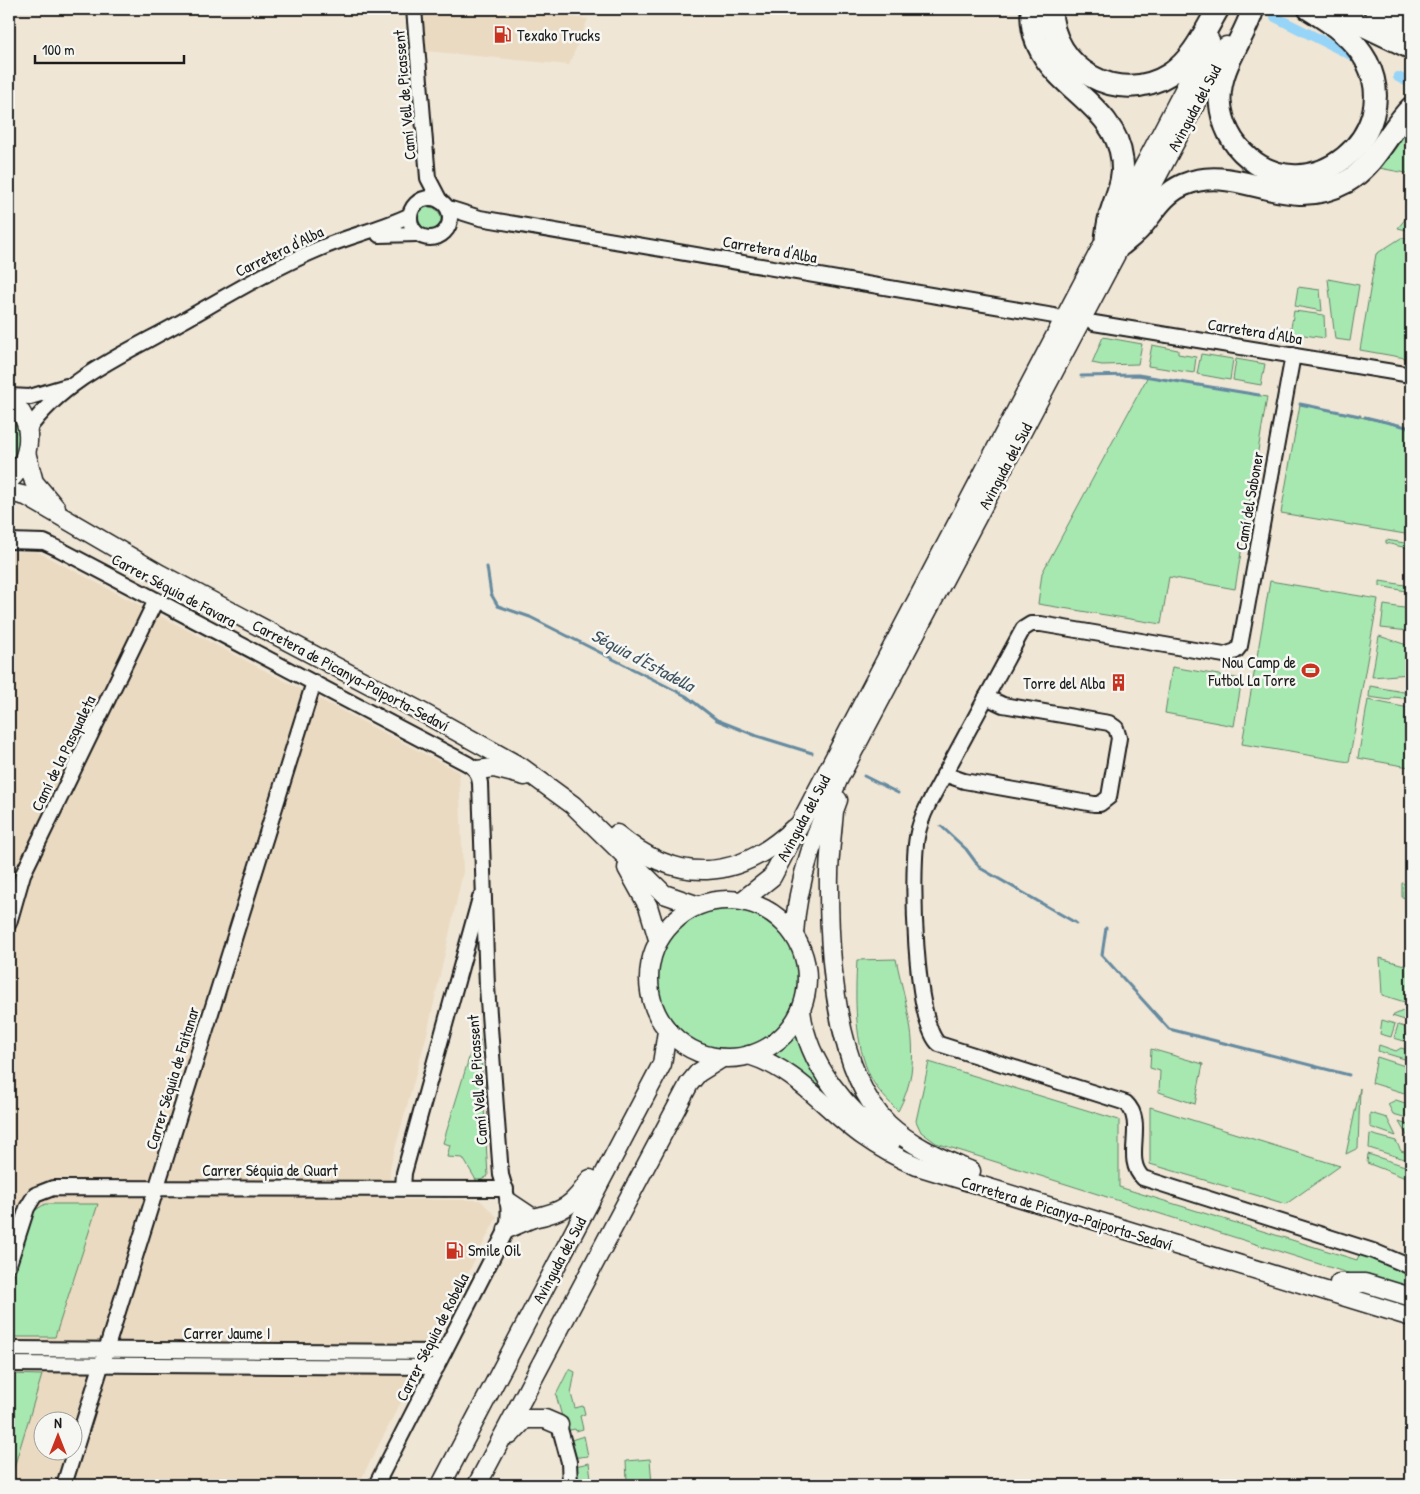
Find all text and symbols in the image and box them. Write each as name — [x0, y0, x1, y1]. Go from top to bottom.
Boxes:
place label: Texako Trucks — [517, 24, 600, 46]
fuel station icon: Texako Trucks — [493, 25, 513, 45]
street label: Camí Vell de Picassent — [387, 29, 421, 161]
scale bar — [35, 32, 184, 64]
text: 100 m — [42, 39, 75, 60]
street label: Avinguda del Sud — [1162, 61, 1226, 155]
street label: Carretera d'Alba — [231, 220, 327, 282]
street label: Carretera d'Alba — [721, 230, 819, 268]
street label: Carretera d'Alba — [1206, 313, 1304, 349]
street label: Avinguda del Sud — [973, 419, 1037, 513]
street label: Camí del Saboner — [1229, 450, 1269, 552]
street label: Carrer Séquia de Favara — [108, 548, 240, 632]
street label: Carretera de Picanya-Paiporta-Sedaví — [249, 614, 453, 736]
water label: Séquia d'Estadella — [587, 622, 701, 699]
place label: Nou Camp de Futbol La Torre — [1208, 651, 1297, 691]
sports icon: Nou Camp de Futbol La Torre — [1300, 661, 1320, 681]
place label: Torre del Alba — [1023, 672, 1105, 694]
building icon: Torre del Alba — [1109, 673, 1129, 693]
street label: Camí de la Pasqualeta — [25, 691, 101, 815]
street label: Avinguda del Sud — [771, 771, 835, 865]
street label: Carrer Séquia de Faitanar — [140, 1004, 204, 1152]
street label: Camí Vell de Picassent — [461, 1014, 493, 1146]
street label: Carrer Séquia de Quart — [202, 1159, 338, 1181]
street label: Carretera de Picanya-Paiporta-Sedaví — [959, 1170, 1175, 1256]
street label: Avinguda del Sud — [527, 1213, 591, 1307]
place label: Smile Oil — [468, 1239, 522, 1261]
fuel station icon: Smile Oil — [444, 1240, 464, 1260]
street label: Carrer Séquia de Robella — [390, 1269, 474, 1405]
street label: Carrer Jaume I — [184, 1322, 270, 1344]
north arrow — [32, 1412, 82, 1462]
text: N — [54, 1413, 62, 1432]

